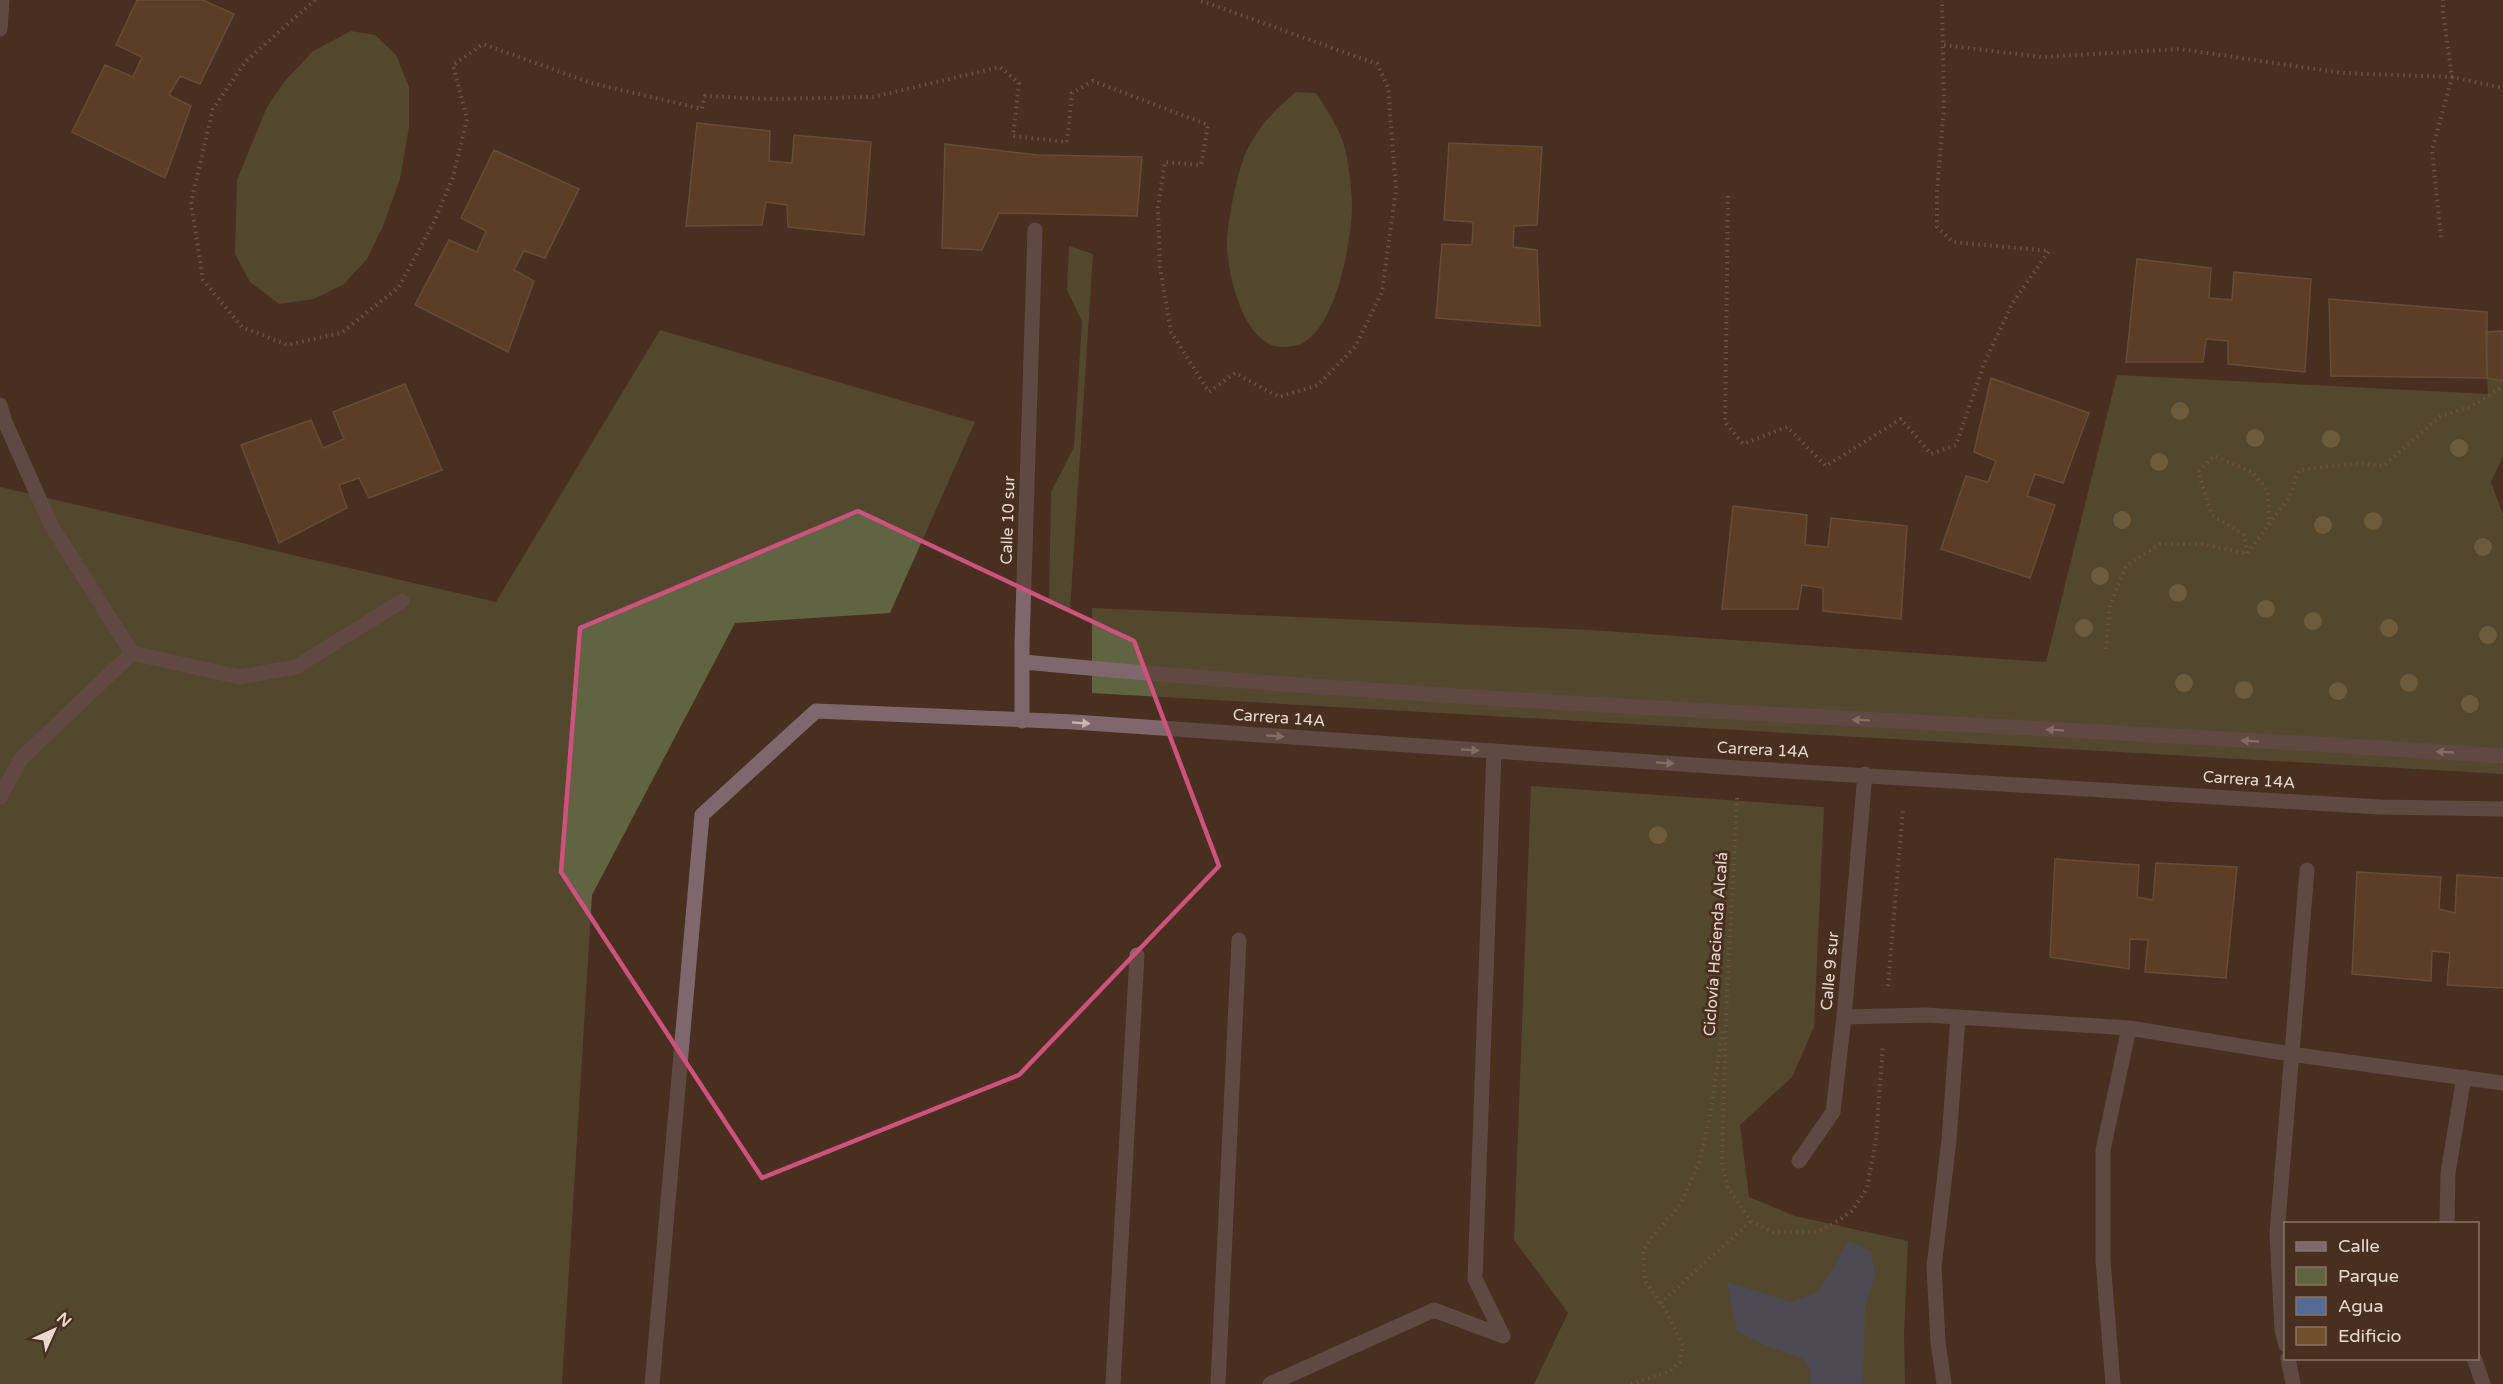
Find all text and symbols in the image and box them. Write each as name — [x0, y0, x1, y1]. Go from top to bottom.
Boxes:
street label: Calle 10 sur — [996, 474, 1020, 565]
street label: Carrera 14A — [1232, 705, 1326, 731]
one-way arrow — [1851, 715, 1870, 724]
one-way arrow — [1071, 718, 1090, 727]
one-way arrow — [2046, 726, 2065, 735]
one-way arrow — [1266, 731, 1285, 741]
one-way arrow — [2240, 737, 2259, 746]
street label: Carrera 14A — [1716, 738, 1810, 762]
one-way arrow — [1460, 745, 1479, 754]
one-way arrow — [2435, 747, 2454, 757]
one-way arrow — [1655, 758, 1674, 767]
street label: Carrera 14A — [2202, 767, 2296, 793]
street label: Ciclovía Hacienda Alcalá — [1700, 851, 1732, 1037]
street label: Calle 9 sur — [1817, 930, 1843, 1011]
legend — [2284, 1222, 2479, 1360]
text: Calle — [2338, 1235, 2380, 1257]
text: Parque — [2338, 1265, 2399, 1287]
text: Agua — [2338, 1295, 2384, 1317]
north arrow — [24, 1300, 84, 1360]
text: N — [52, 1308, 76, 1332]
text: Edificio — [2338, 1325, 2402, 1347]

